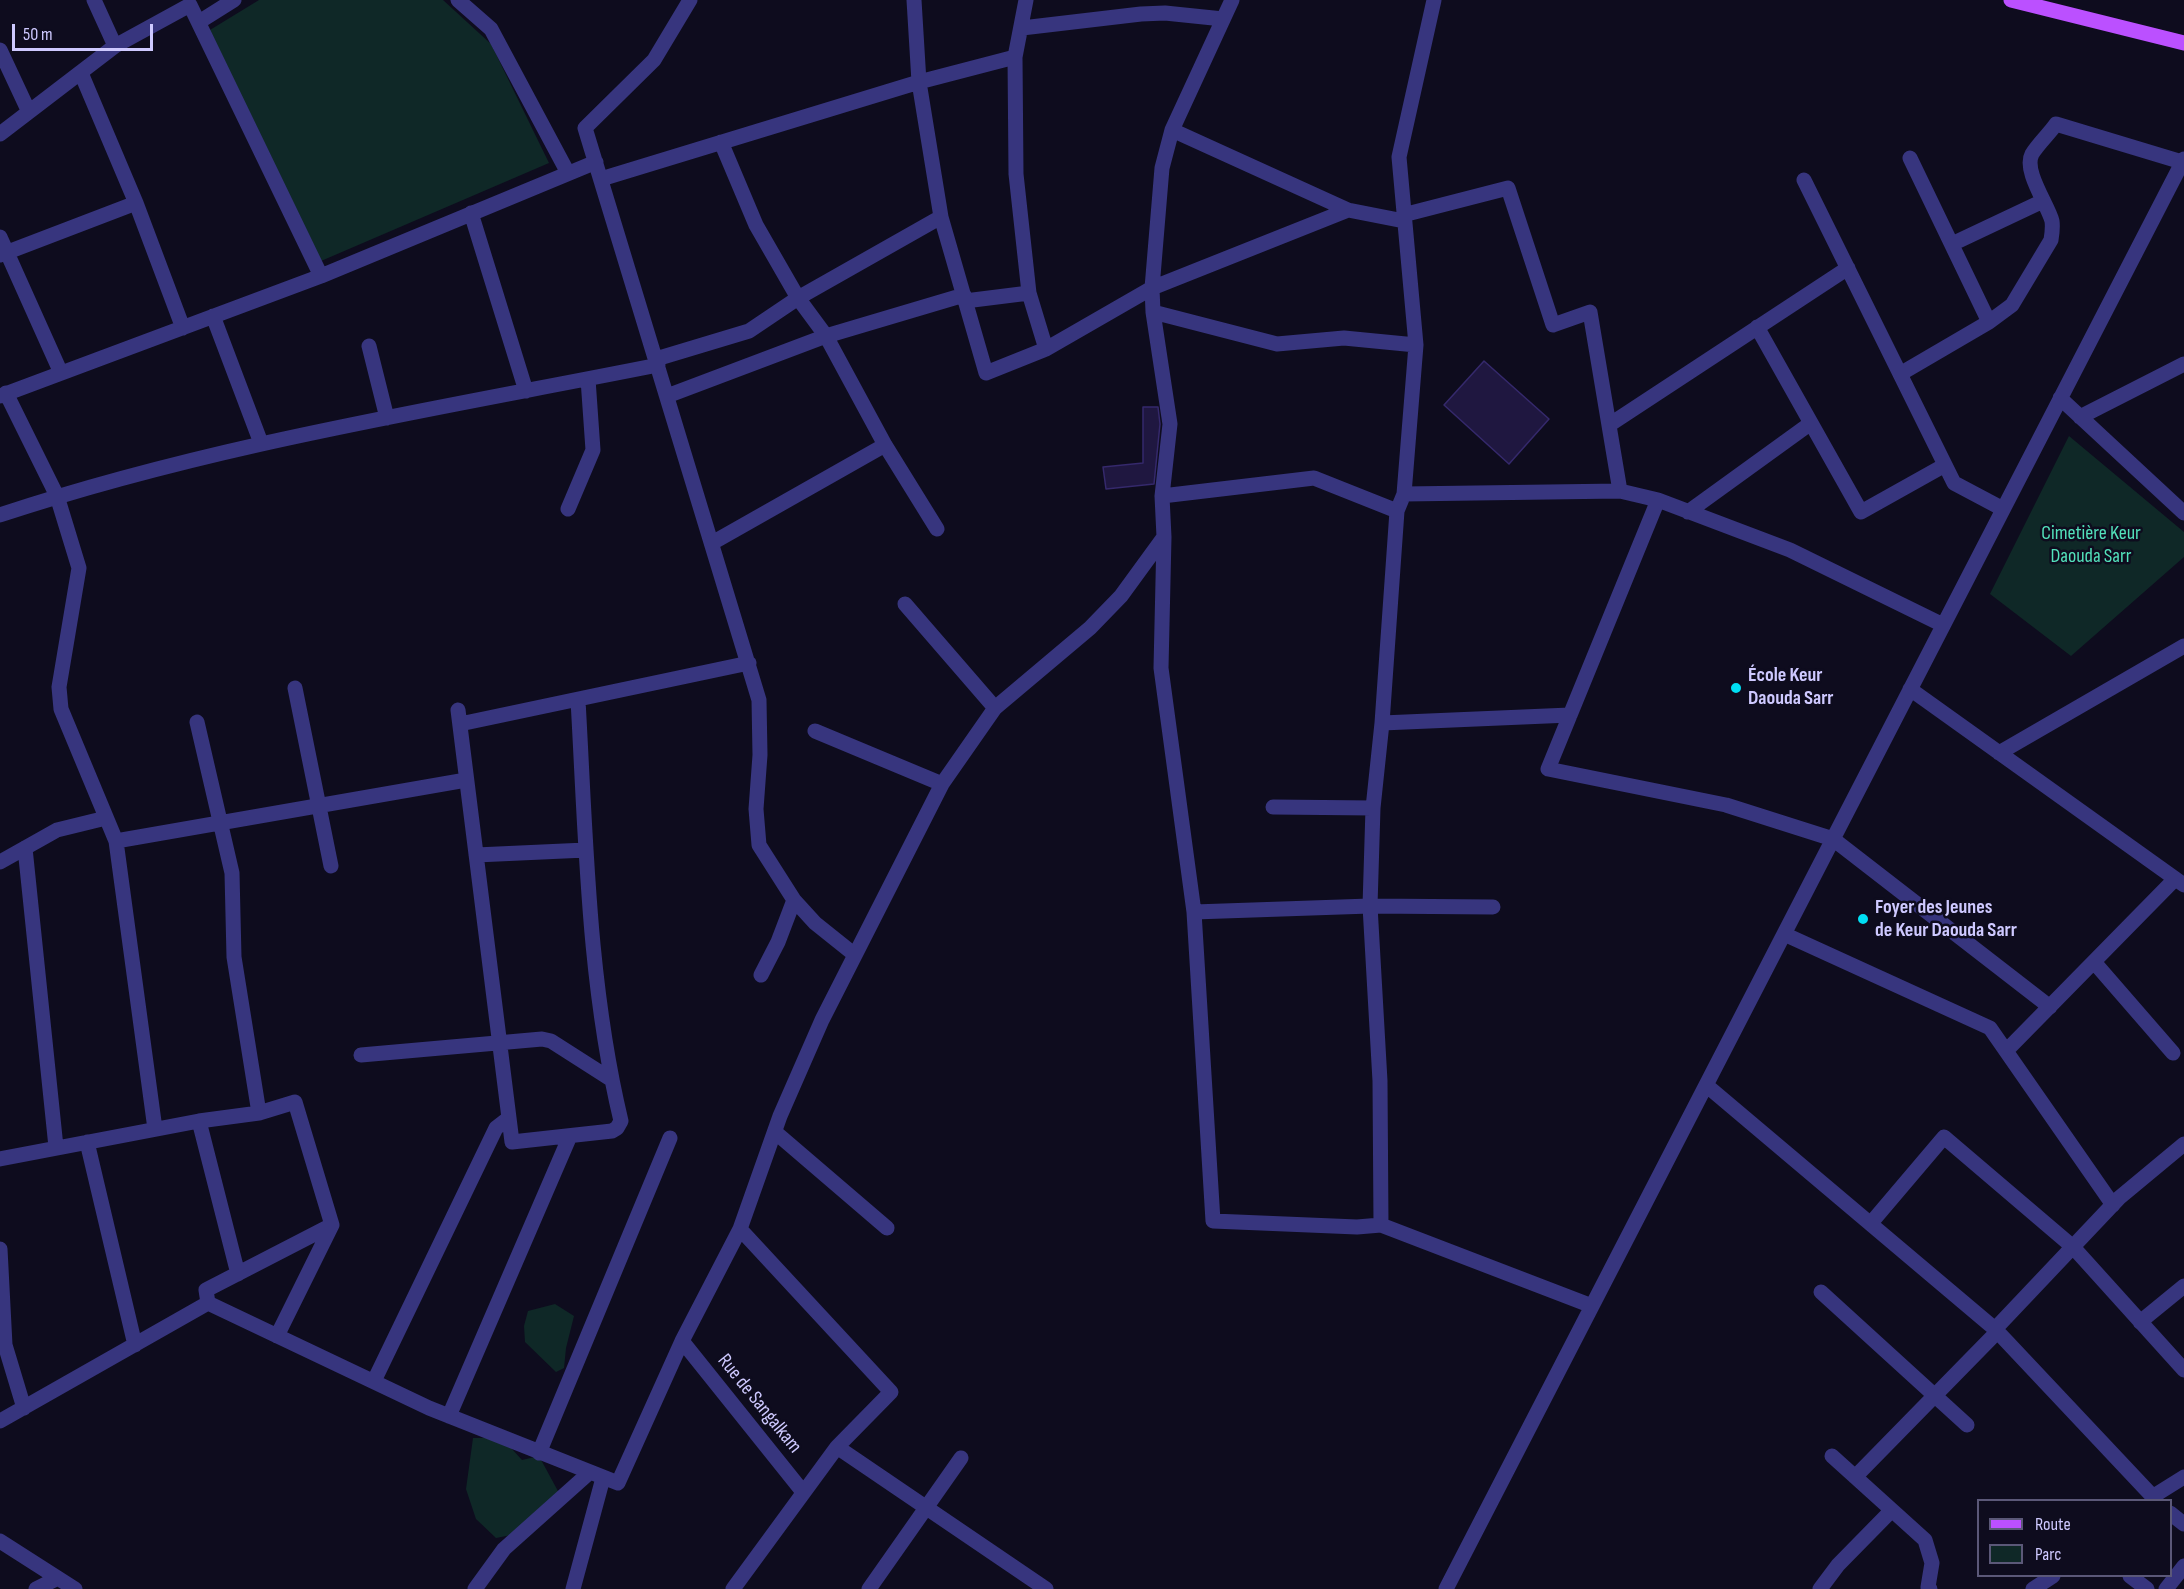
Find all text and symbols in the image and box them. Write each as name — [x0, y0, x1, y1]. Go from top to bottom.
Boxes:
scale bar — [15, 12, 156, 50]
text: 50 m — [23, 24, 53, 45]
park label: Cimetière Keur Daouda Sarr — [2041, 522, 2141, 569]
place label: École Keur Daouda Sarr — [1748, 664, 1833, 711]
marker: École Keur Daouda Sarr — [1729, 681, 1743, 695]
place label: Foyer des Jeunes de Keur Daouda Sarr — [1875, 896, 2017, 943]
marker: Foyer des Jeunes de Keur Daouda Sarr — [1856, 912, 1870, 926]
street label: Rue de Sangalkam — [712, 1350, 806, 1458]
legend — [1977, 1499, 2172, 1577]
text: Route — [2035, 1514, 2071, 1535]
text: Parc — [2035, 1544, 2061, 1565]

